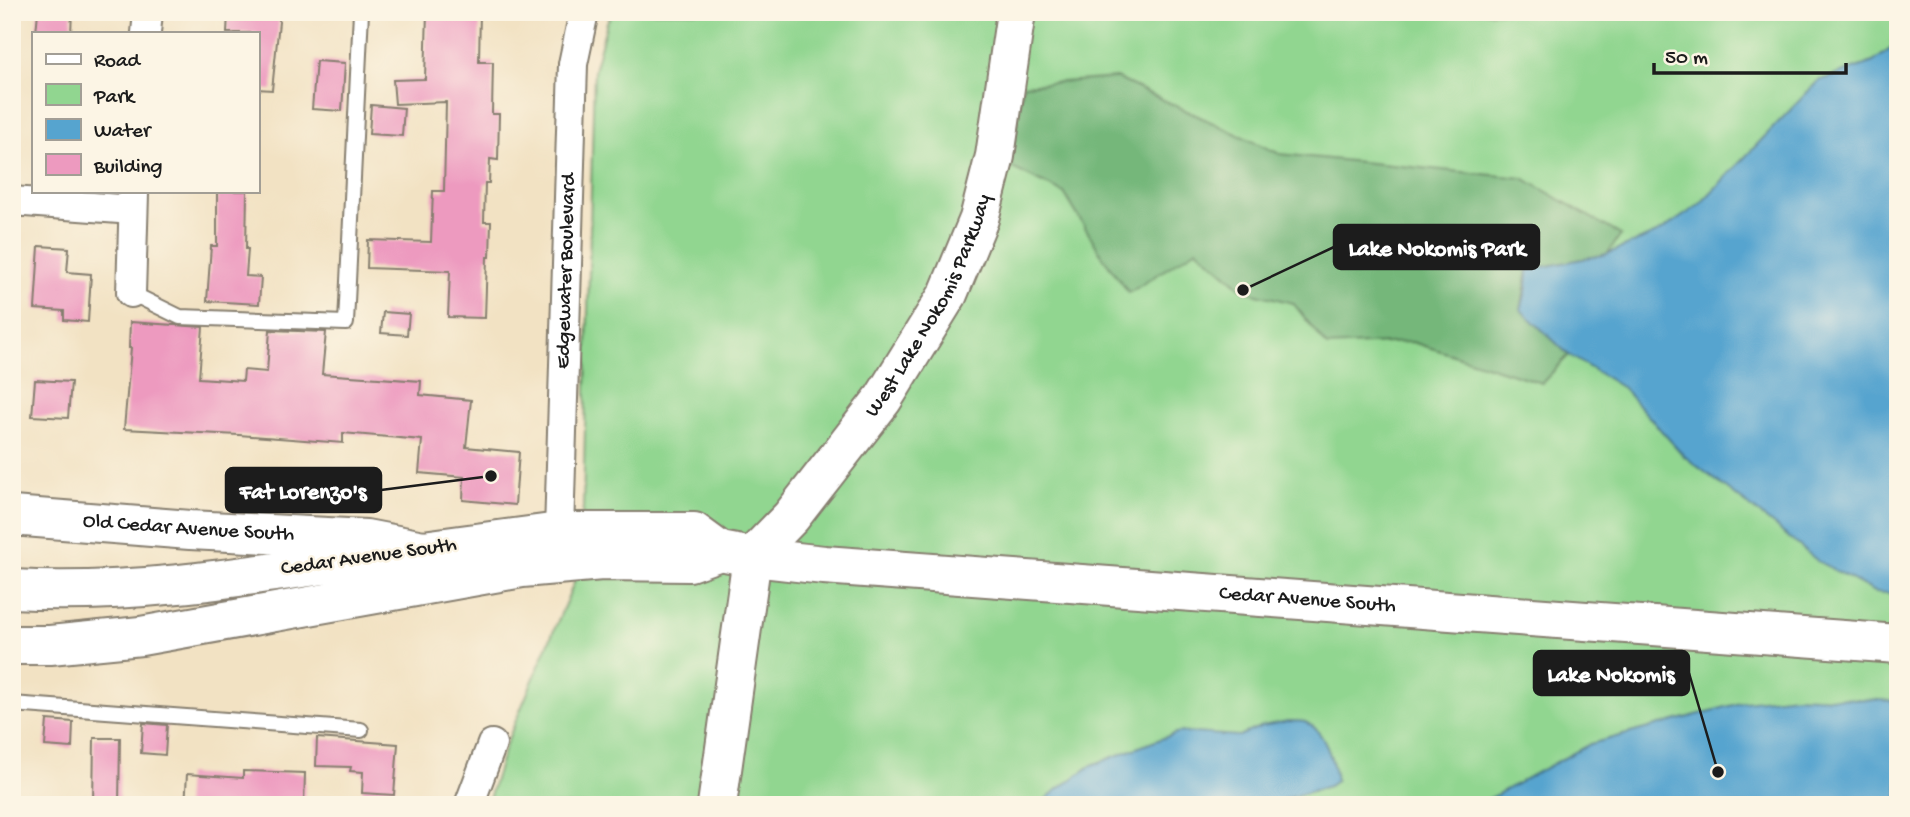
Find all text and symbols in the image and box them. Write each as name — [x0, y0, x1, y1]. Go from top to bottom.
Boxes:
legend — [32, 32, 259, 192]
scale bar — [1654, 32, 1847, 76]
text: 50 m — [1665, 47, 1708, 72]
text: Road — [94, 50, 142, 75]
text: Park — [93, 86, 137, 111]
text: Water — [94, 120, 152, 145]
text: Building — [93, 156, 163, 181]
street label: Edgewater Boulevard — [551, 171, 582, 369]
street label: West Lake Nokomis Parkway — [861, 192, 997, 423]
callout: Lake Nokomis Park — [1334, 225, 1539, 269]
text: Lake Nokomis Park — [1349, 237, 1528, 264]
callout: Fat Lorenzo's — [226, 468, 381, 512]
text: Fat Lorenzo's — [238, 480, 368, 507]
street label: Old Cedar Avenue South — [82, 509, 295, 548]
street label: Cedar Avenue South — [280, 533, 458, 583]
street label: Cedar Avenue South — [1218, 582, 1397, 620]
callout: Lake Nokomis — [1534, 651, 1689, 695]
text: Lake Nokomis — [1547, 663, 1676, 690]

